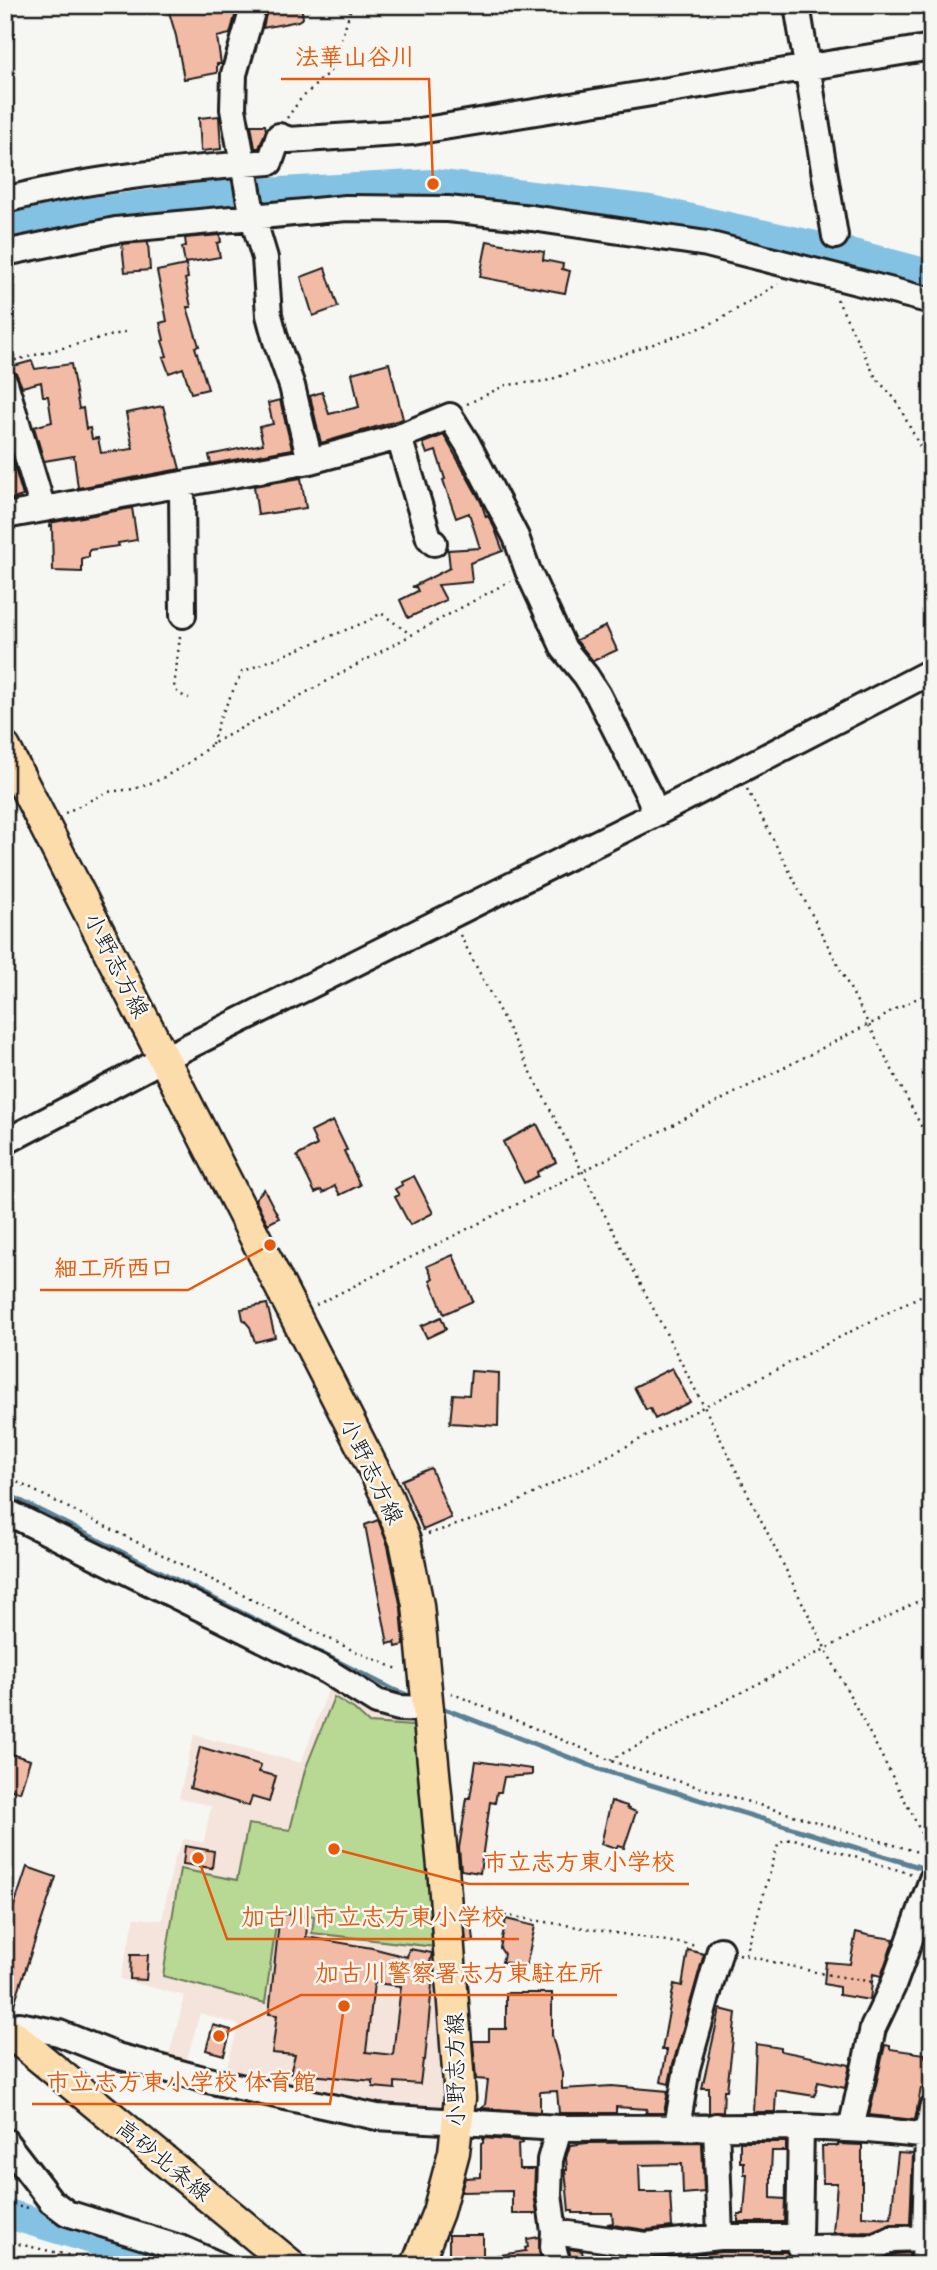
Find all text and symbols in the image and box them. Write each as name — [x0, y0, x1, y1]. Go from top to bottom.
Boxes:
callout: 法華山谷川 — [281, 34, 429, 79]
text: 法華山谷川 — [295, 43, 415, 74]
street label: 小野志方線 — [76, 908, 155, 1024]
callout: 細工所西口 — [40, 1245, 188, 1290]
text: 細工所西口 — [54, 1254, 174, 1285]
street label: 小野志方線 — [332, 1414, 409, 1530]
callout: 市立志方東小学校 — [469, 1839, 689, 1884]
text: 市立志方東小学校 — [483, 1848, 675, 1879]
callout: 加古川市立志方東小学校 — [227, 1894, 519, 1939]
text: 加古川市立志方東小学校 — [241, 1903, 505, 1934]
callout: 加古川警察署志方東駐在所 — [301, 1950, 617, 1995]
text: 加古川警察署志方東駐在所 — [315, 1959, 603, 1990]
street label: 小野志方線 — [441, 2012, 473, 2128]
callout: 市立志方東小学校 体育館 — [32, 2059, 330, 2104]
text: 市立志方東小学校 体育館 — [46, 2068, 316, 2099]
street label: 高砂北条線 — [109, 2114, 217, 2209]

